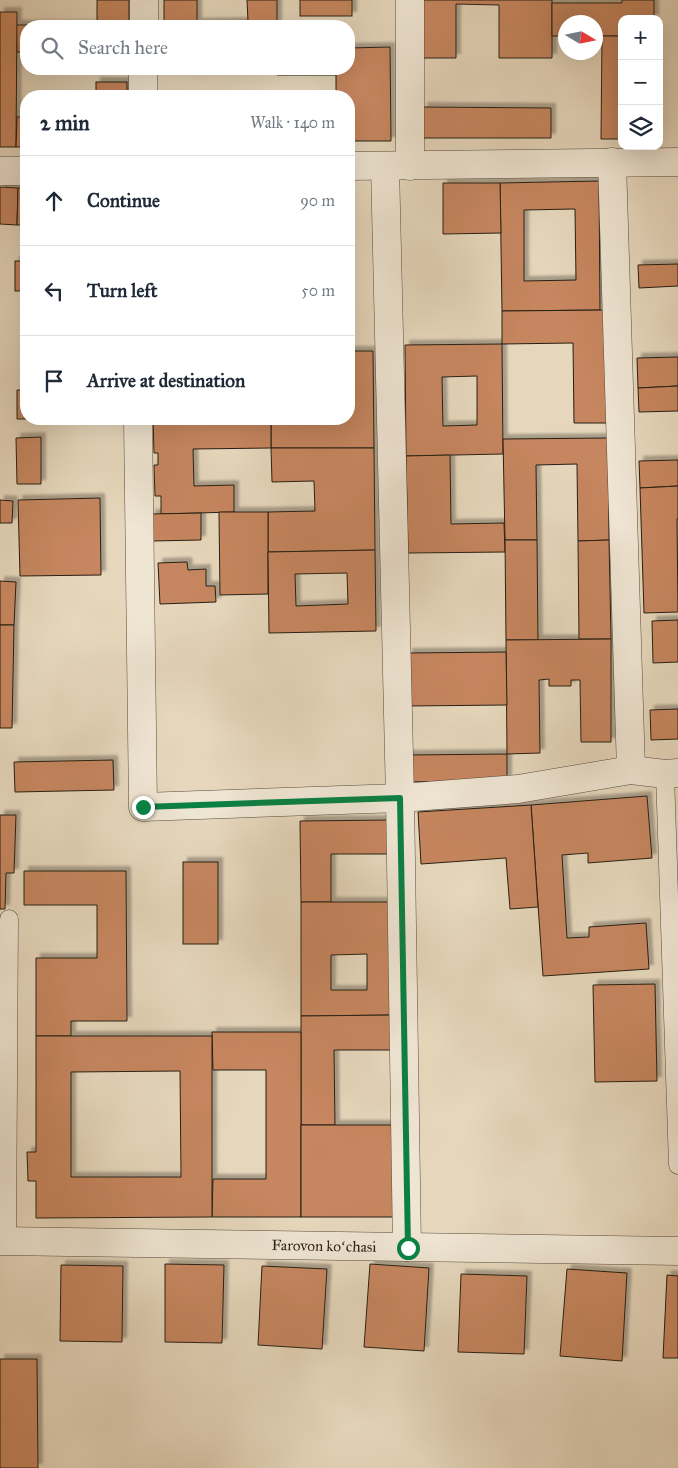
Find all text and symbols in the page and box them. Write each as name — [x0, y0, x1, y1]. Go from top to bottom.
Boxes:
north arrow — [558, 15, 603, 60]
map controls — [618, 15, 663, 150]
button: + — [618, 15, 663, 60]
search box — [20, 20, 355, 75]
icon: search — [38, 34, 66, 62]
text: Search here — [78, 36, 168, 59]
button: − — [618, 60, 663, 105]
button: layers — [618, 105, 663, 150]
text: 2 min — [40, 110, 90, 136]
text: Walk · 140 m — [250, 113, 335, 132]
icon: ahead — [40, 187, 68, 215]
text: Continue — [87, 189, 160, 212]
text: 90 m — [300, 191, 335, 210]
icon: left — [40, 277, 68, 305]
text: Turn left — [87, 279, 157, 302]
text: 50 m — [301, 281, 335, 300]
icon: arrive — [40, 367, 68, 395]
text: Arrive at destination — [87, 369, 245, 392]
route end — [132, 796, 155, 819]
street label: Farovon koʻchasi — [271, 1236, 377, 1256]
route start — [397, 1237, 420, 1260]

